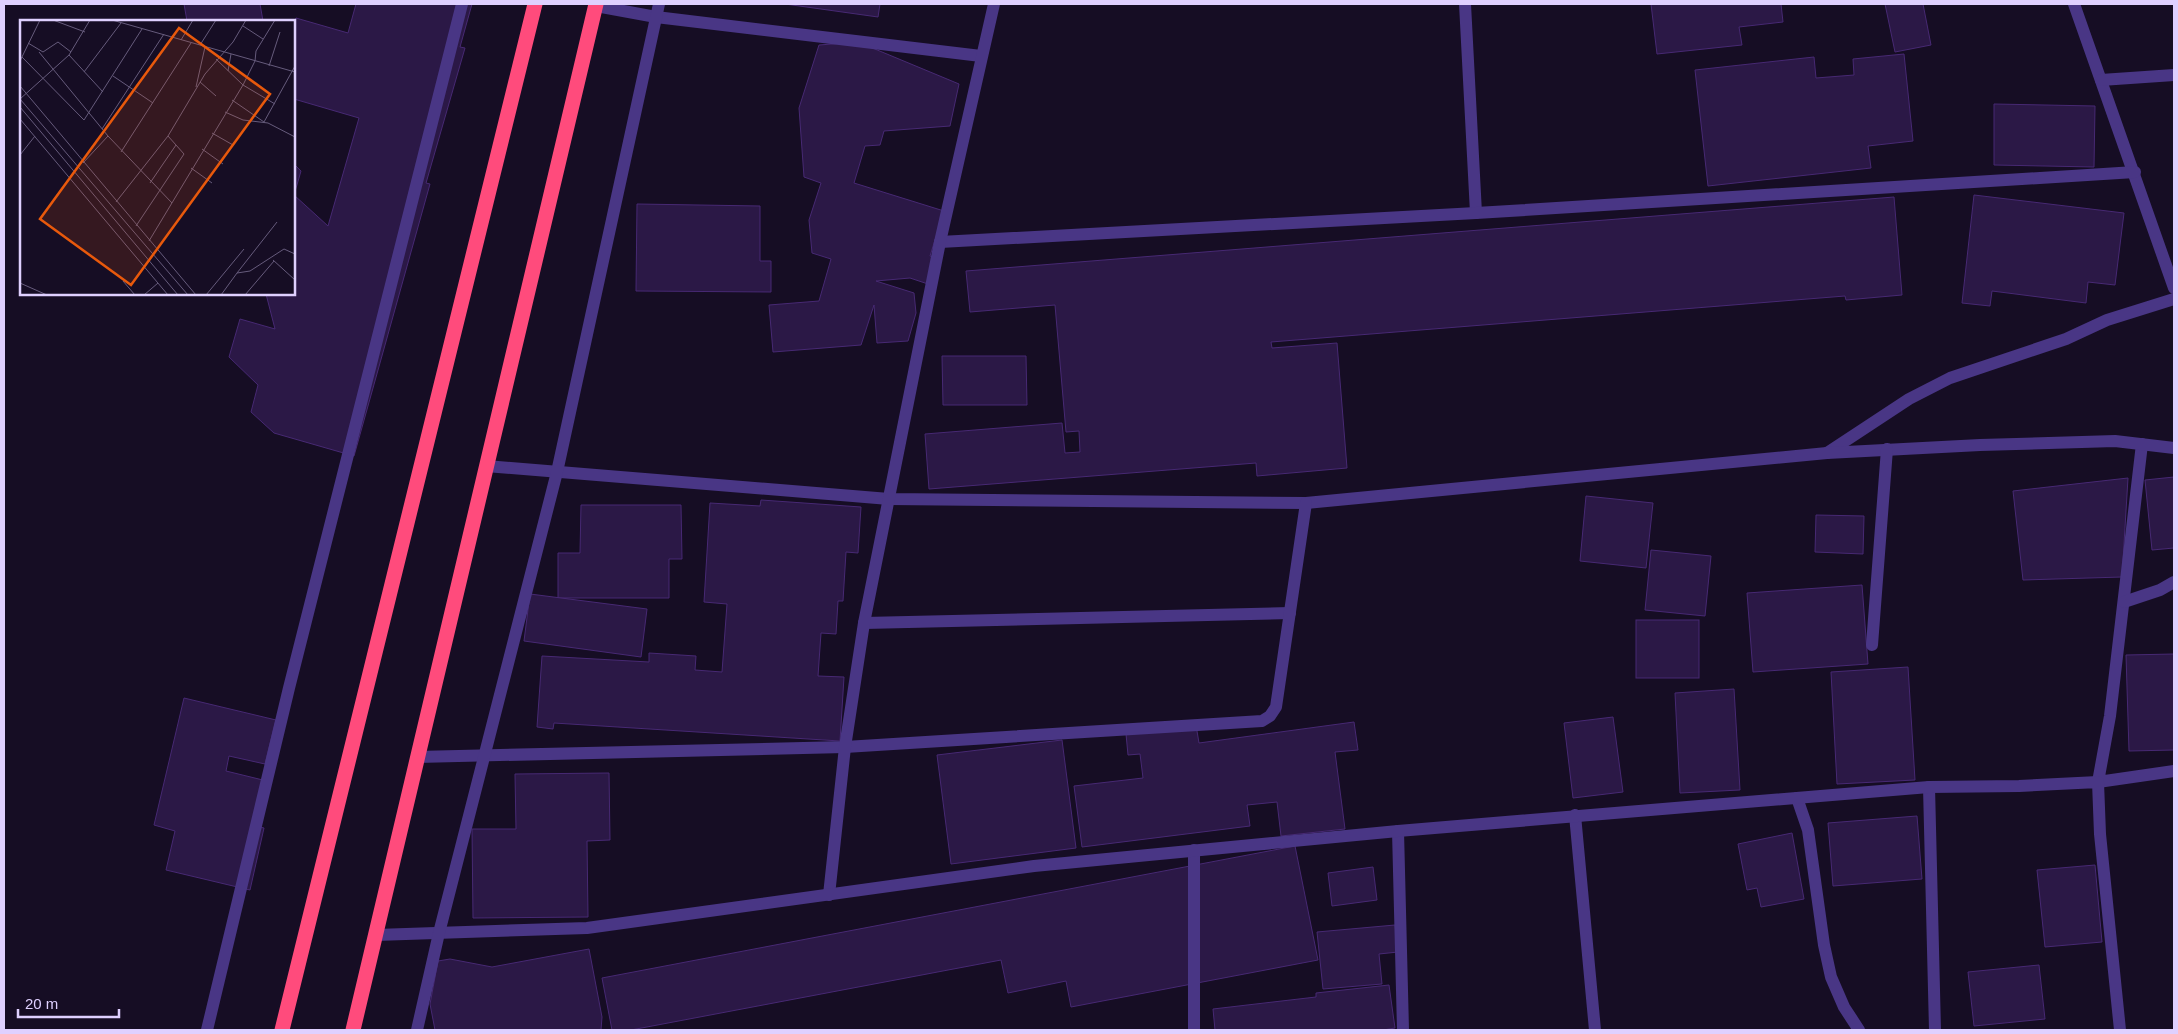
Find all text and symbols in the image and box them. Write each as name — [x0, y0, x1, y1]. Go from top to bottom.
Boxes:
inset map — [20, 20, 295, 295]
scale bar — [18, 986, 119, 1018]
text: 20 m — [25, 995, 58, 1012]

